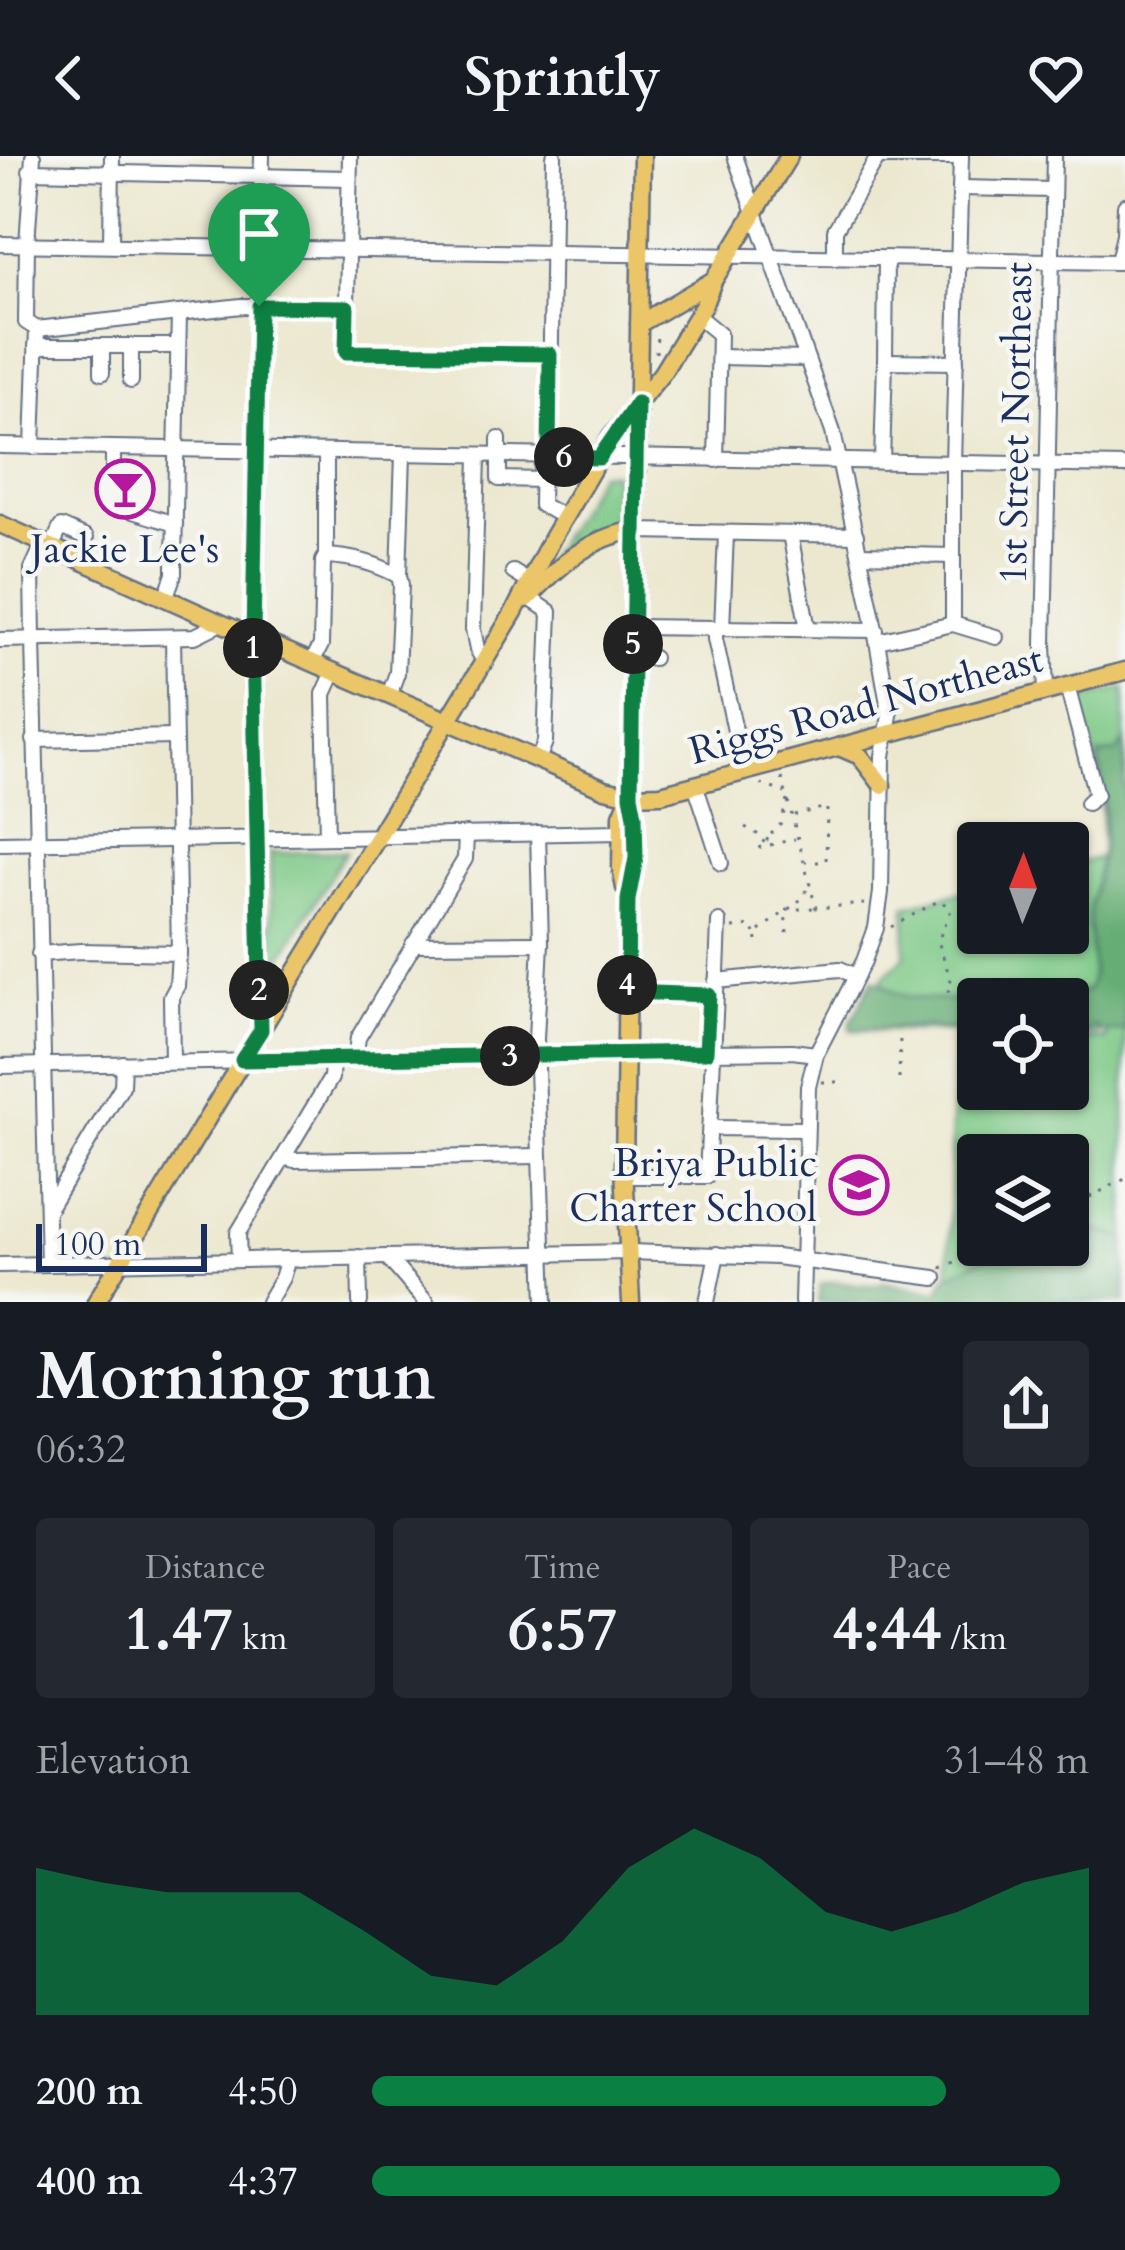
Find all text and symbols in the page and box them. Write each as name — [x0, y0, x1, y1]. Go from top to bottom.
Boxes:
text: Sprintly — [464, 42, 661, 115]
icon: back — [36, 45, 102, 111]
icon: heart — [1023, 45, 1089, 111]
pin — [208, 183, 310, 306]
icon: arrive — [226, 201, 292, 267]
street label: 1st Street Northeast — [987, 261, 1045, 585]
pin: 6 — [534, 427, 594, 487]
text: 6 — [556, 434, 572, 479]
bar icon: Jackie Lee's — [94, 458, 156, 520]
place label: Jackie Lee's — [26, 523, 219, 576]
pin: 5 — [603, 614, 663, 674]
pin: 1 — [223, 618, 283, 678]
text: 5 — [625, 621, 641, 666]
text: 1 — [245, 625, 261, 670]
street label: Riggs Road Northeast — [684, 632, 1048, 778]
north arrow — [957, 822, 1089, 954]
map controls — [957, 822, 1089, 1266]
pin: 4 — [597, 955, 657, 1015]
pin: 2 — [229, 960, 289, 1020]
text: 4 — [619, 962, 635, 1007]
text: 2 — [251, 967, 267, 1012]
button: locate — [957, 978, 1089, 1110]
pin: 3 — [480, 1026, 540, 1086]
text: 3 — [502, 1033, 518, 1078]
button: layers — [957, 1134, 1089, 1266]
place label: Briya Public Charter School — [569, 1137, 817, 1235]
school or university icon: Briya Public Charter School — [828, 1154, 890, 1216]
scale bar — [36, 1218, 207, 1271]
text: 100 m — [54, 1222, 141, 1267]
text: Morning run — [36, 1333, 435, 1422]
button: share — [963, 1341, 1089, 1467]
text: 06:32 — [36, 1423, 126, 1476]
text: Distance — [145, 1545, 266, 1590]
text: Time — [524, 1545, 601, 1590]
text: Pace — [888, 1545, 951, 1590]
text: 1.47 — [123, 1590, 233, 1671]
text: 6:57 — [508, 1590, 617, 1671]
text: 4:44 — [832, 1590, 942, 1671]
text: km — [233, 1616, 288, 1661]
text: /km — [942, 1616, 1007, 1661]
text: Elevation — [36, 1734, 191, 1787]
text: 31–48 m — [944, 1734, 1089, 1787]
text: 200 m — [36, 2065, 142, 2118]
text: 4:50 — [228, 2065, 298, 2118]
text: 400 m — [36, 2155, 142, 2208]
text: 4:37 — [228, 2155, 298, 2208]

